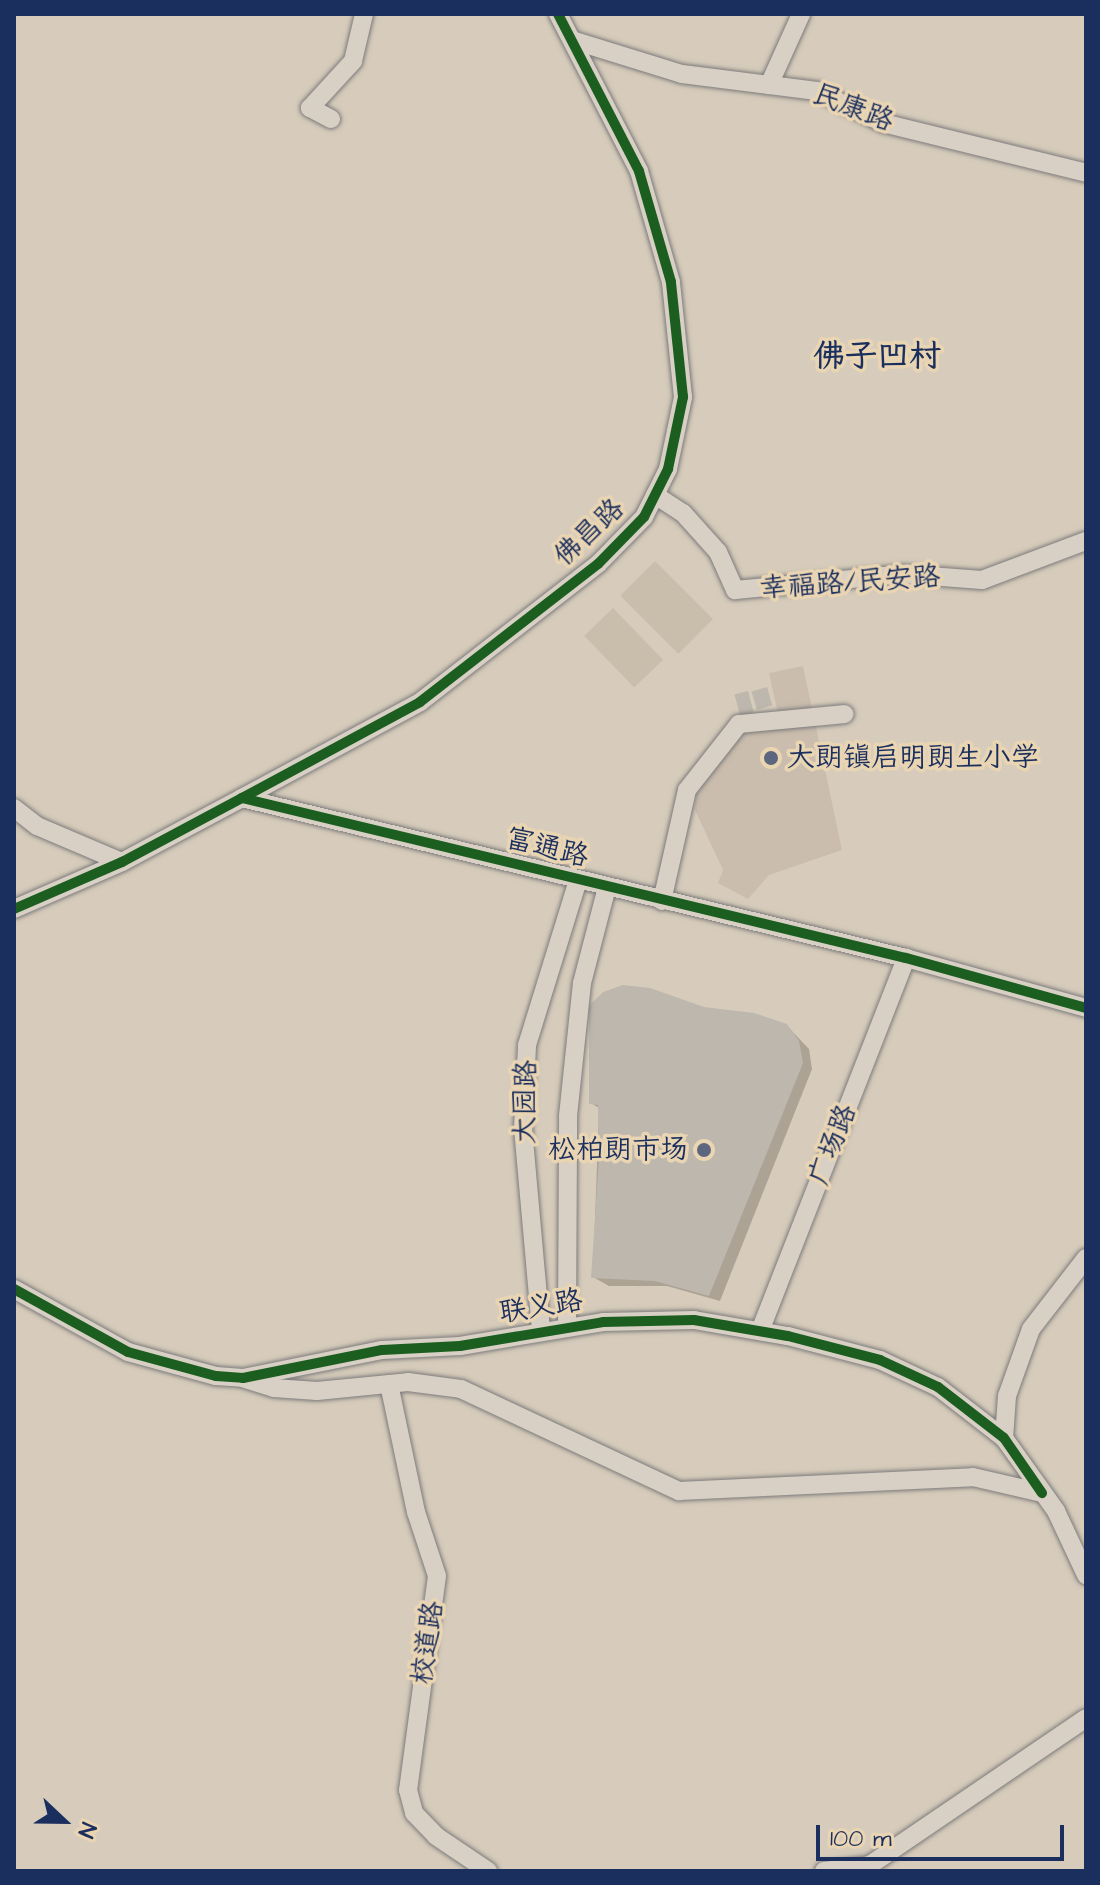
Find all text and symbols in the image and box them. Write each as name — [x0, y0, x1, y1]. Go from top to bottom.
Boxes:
street label: 民康路 — [808, 77, 898, 139]
district label: 佛子凹村 — [813, 338, 941, 376]
street label: 佛昌路 — [547, 492, 631, 574]
street label: 幸福路/民安路 — [759, 560, 941, 606]
place label: 大朗镇启明朗生小学 — [787, 741, 1039, 775]
marker: 大朗镇启明朗生小学 — [762, 749, 780, 767]
street label: 富通路 — [502, 822, 592, 874]
street label: 大园路 — [508, 1060, 544, 1144]
street label: 广场路 — [802, 1100, 864, 1190]
place label: 松柏朗市场 — [548, 1133, 688, 1167]
marker: 松柏朗市场 — [695, 1141, 713, 1159]
street label: 联义路 — [497, 1284, 585, 1330]
street label: 校道路 — [406, 1599, 450, 1687]
north arrow — [24, 1781, 104, 1861]
scale bar — [820, 1809, 1068, 1859]
text: N — [70, 1818, 104, 1842]
text: 100 m — [830, 1822, 892, 1856]

